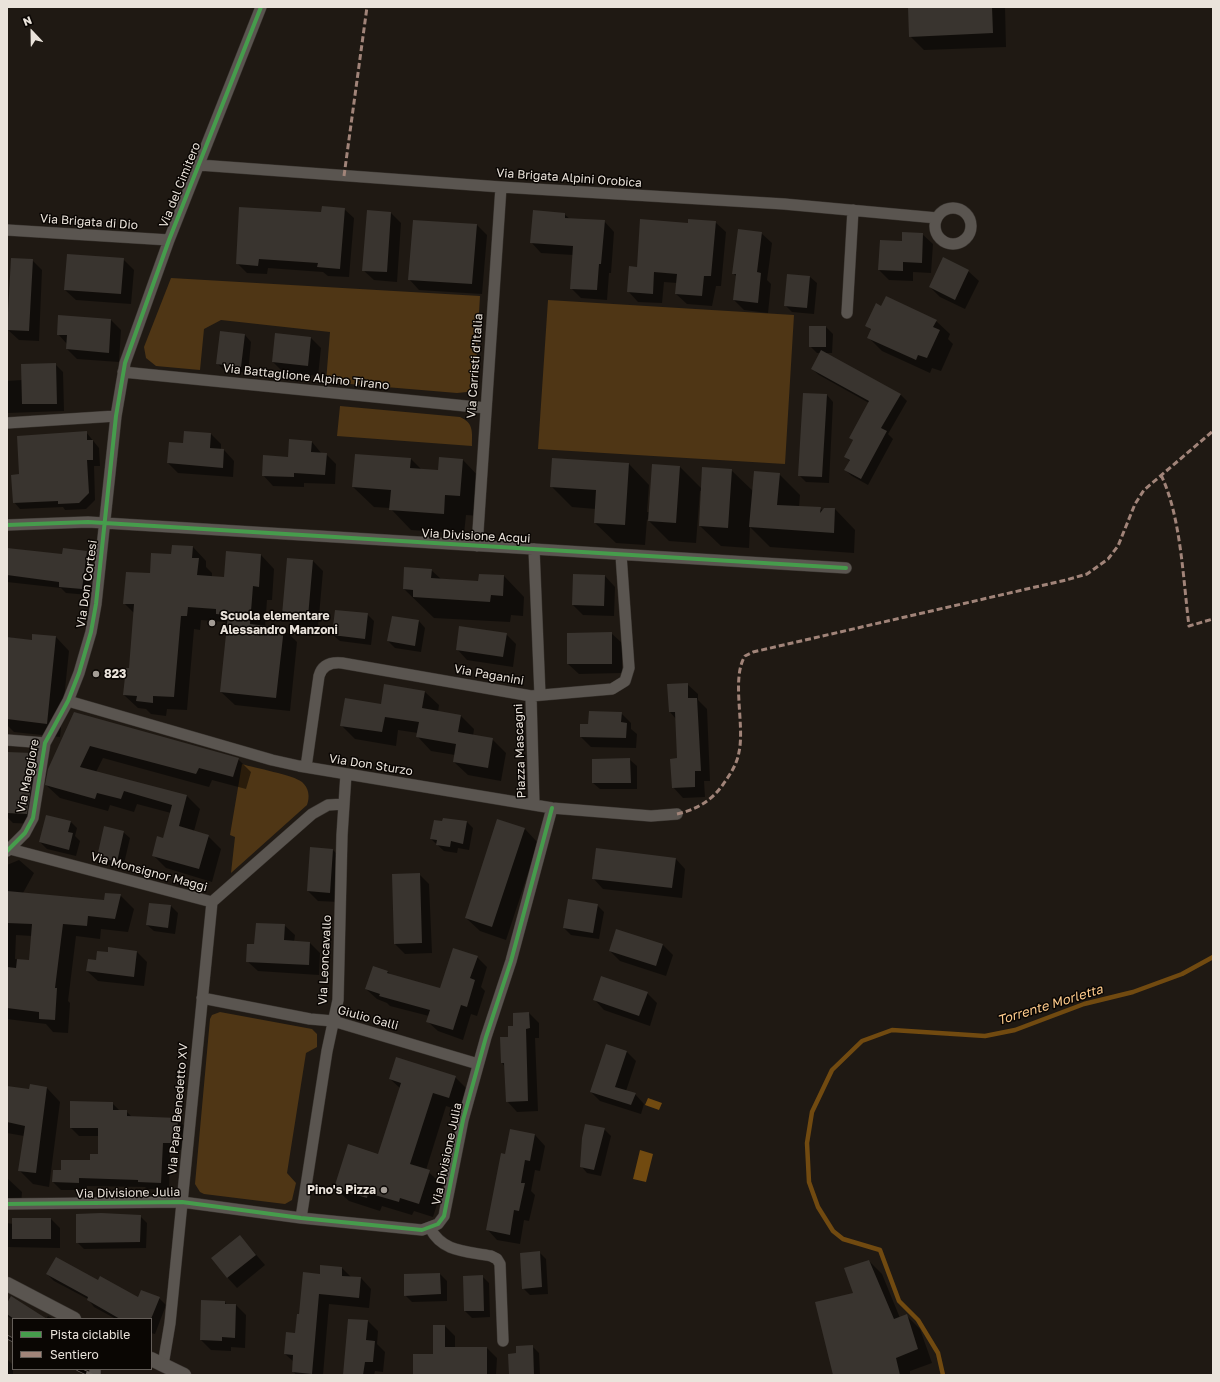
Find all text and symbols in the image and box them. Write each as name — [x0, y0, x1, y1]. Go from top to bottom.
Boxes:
north arrow — [12, 12, 52, 52]
text: N — [21, 13, 34, 28]
street label: Via del Cimitero — [156, 140, 204, 230]
street label: Via Brigata Alpini Orobica — [496, 166, 642, 190]
street label: Via Brigata di Dio — [40, 211, 138, 233]
street label: Via Carristi d'Italia — [464, 313, 486, 419]
street label: Via Battaglione Alpino Tirano — [222, 361, 390, 393]
street label: Via Divisione Acqui — [421, 526, 531, 546]
street label: Via Don Cortesi — [74, 539, 100, 629]
place label: Scuola elementare Alessandro Manzoni — [220, 609, 338, 637]
marker: Scuola elementare Alessandro Manzoni — [207, 618, 217, 628]
street label: Via Paganini — [453, 662, 525, 688]
place label: 823 — [104, 667, 126, 681]
marker: 823 — [91, 669, 101, 679]
street label: Piazza Mascagni — [511, 703, 529, 799]
street label: Via Maggiore — [14, 738, 42, 814]
street label: Via Don Sturzo — [328, 751, 414, 779]
street label: Via Monsignor Maggi — [89, 849, 209, 895]
street label: Via Leoncavallo — [315, 915, 335, 1005]
water label: Torrente Morletta — [995, 982, 1105, 1028]
street label: Giulio Galli — [336, 1003, 400, 1033]
street label: Via Papa Benedetto XV — [165, 1043, 191, 1175]
street label: Via Divisione Julia — [429, 1101, 465, 1207]
place label: Pino's Pizza — [307, 1183, 376, 1197]
street label: Via Divisione Julia — [76, 1185, 180, 1201]
marker: Pino's Pizza — [379, 1185, 389, 1195]
legend — [12, 1318, 152, 1370]
text: Pista ciclabile — [50, 1327, 130, 1342]
text: Sentiero — [50, 1347, 99, 1362]

